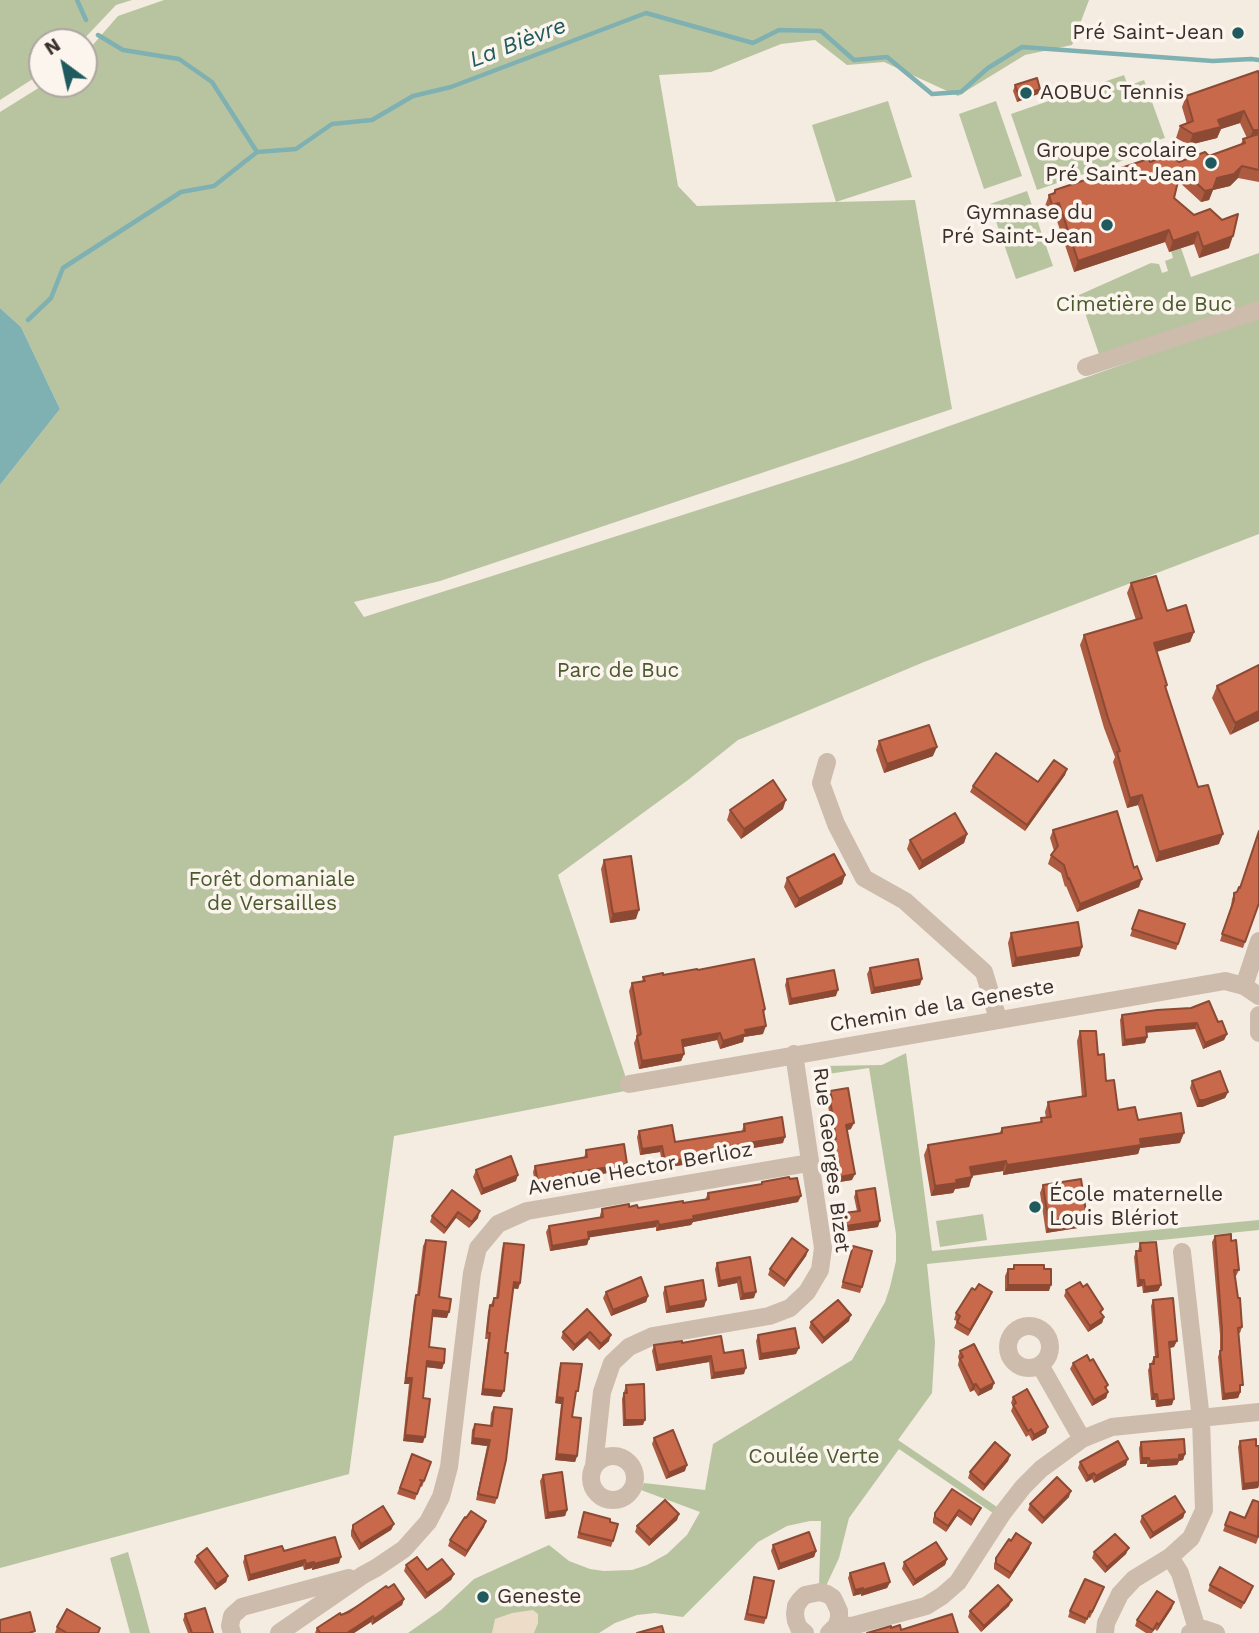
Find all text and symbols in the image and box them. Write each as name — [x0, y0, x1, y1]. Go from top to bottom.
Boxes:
water label: La Bièvre — [466, 12, 570, 74]
place label: Pré Saint-Jean — [1072, 20, 1224, 46]
marker: Pré Saint-Jean — [1230, 25, 1246, 41]
north arrow — [28, 28, 98, 98]
text: N — [40, 33, 65, 60]
place label: AOBUC Tennis — [1040, 80, 1184, 106]
marker: AOBUC Tennis — [1018, 85, 1034, 101]
place label: Groupe scolaire Pré Saint-Jean — [1036, 138, 1197, 188]
marker: Groupe scolaire Pré Saint-Jean — [1203, 155, 1219, 171]
place label: Gymnase du Pré Saint-Jean — [941, 200, 1093, 250]
marker: Gymnase du Pré Saint-Jean — [1099, 217, 1115, 233]
park label: Cimetière de Buc — [1056, 292, 1232, 318]
park label: Parc de Buc — [557, 658, 679, 684]
park label: Forêt domaniale de Versailles — [189, 867, 355, 917]
street label: Chemin de la Geneste — [828, 974, 1056, 1038]
street label: Rue Georges Bizet — [807, 1066, 855, 1254]
street label: Avenue Hector Berlioz — [526, 1137, 754, 1201]
place label: École maternelle Louis Blériot — [1049, 1182, 1223, 1232]
marker: École maternelle Louis Blériot — [1027, 1199, 1043, 1215]
park label: Coulée Verte — [748, 1444, 880, 1470]
place label: Geneste — [497, 1584, 581, 1610]
marker: Geneste — [475, 1589, 491, 1605]

